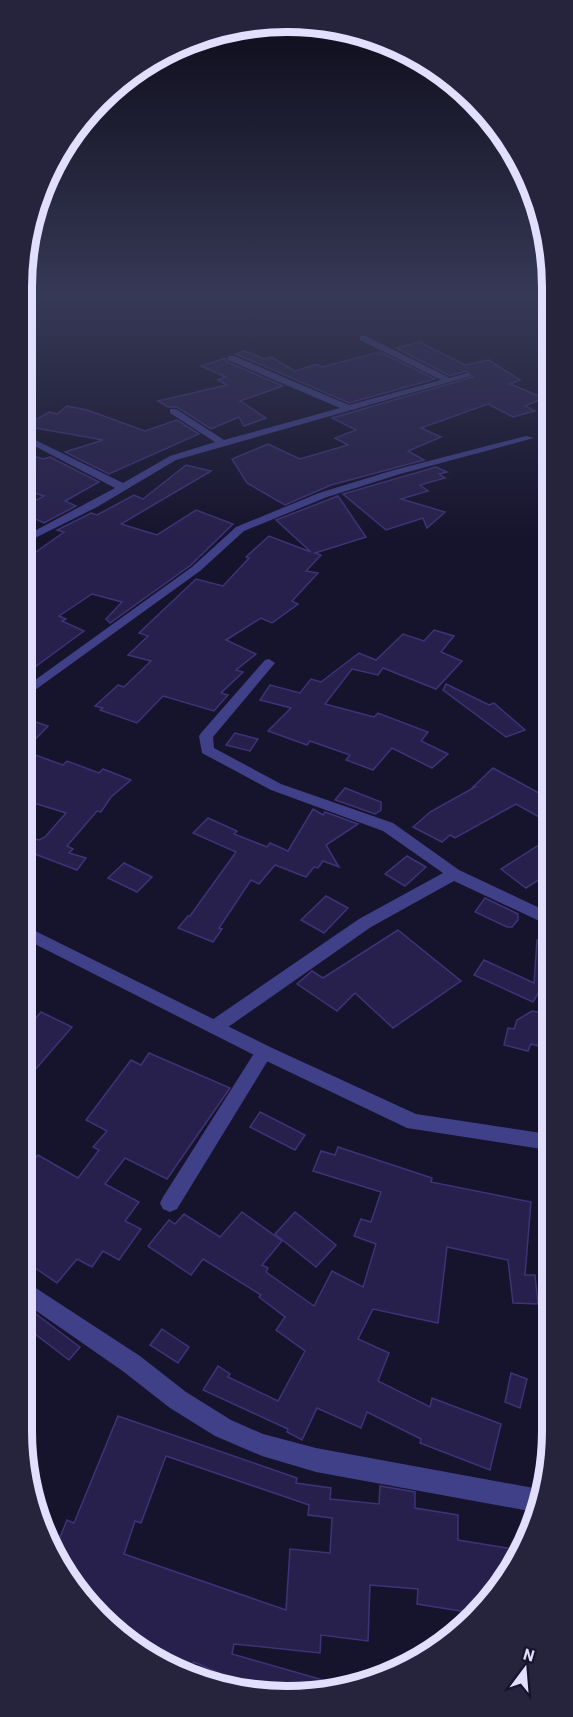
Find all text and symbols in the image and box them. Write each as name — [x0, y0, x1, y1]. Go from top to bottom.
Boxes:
north arrow — [495, 1639, 555, 1699]
text: N — [522, 1644, 537, 1665]

